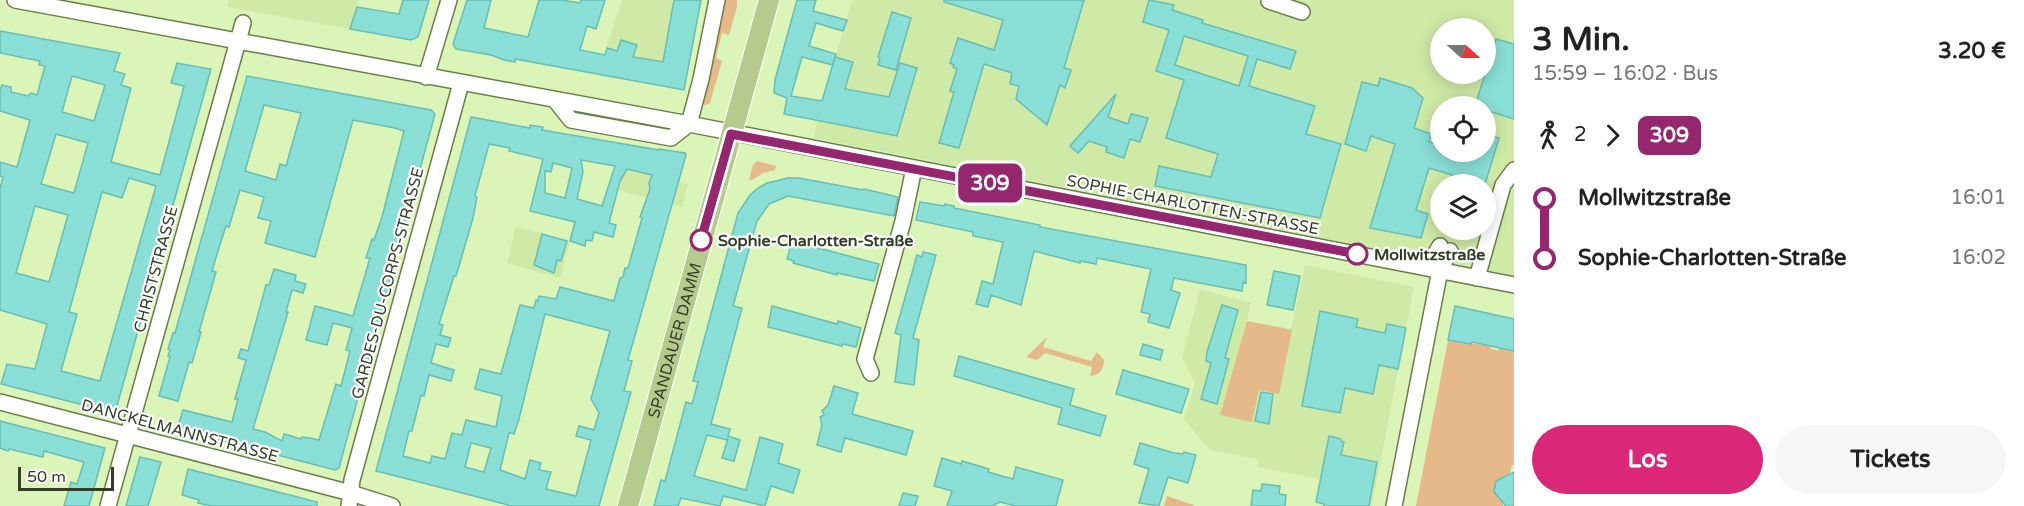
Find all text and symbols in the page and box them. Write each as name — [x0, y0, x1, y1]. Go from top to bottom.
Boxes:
north arrow — [1430, 18, 1496, 84]
map controls — [1430, 18, 1496, 240]
text: 3 Min. — [1532, 20, 1630, 59]
text: 3.20 € — [1938, 38, 2006, 64]
text: 15:59 – 16:02 · Bus — [1532, 62, 1718, 86]
button: locate — [1430, 96, 1496, 162]
icon: walk — [1532, 119, 1565, 152]
icon: forward — [1596, 119, 1629, 152]
text: 2 — [1574, 123, 1587, 147]
text: 309 — [1650, 123, 1689, 148]
line badge: 309 — [956, 164, 1024, 202]
street label: GARDES-DU-CORPS-STRASSE — [347, 165, 429, 401]
text: 309 — [970, 171, 1010, 196]
street label: SOPHIE-CHARLOTTEN-STRASSE — [1065, 171, 1321, 239]
button: layers — [1430, 174, 1496, 240]
text: Mollwitzstraße — [1578, 185, 1731, 211]
text: 16:01 — [1951, 186, 2006, 210]
street label: CHRISTSTRASSE — [129, 204, 183, 335]
marker: Sophie-Charlotten-Straße — [690, 229, 712, 251]
place label: Sophie-Charlotten-Straße — [718, 231, 913, 251]
marker: Mollwitzstraße — [1346, 243, 1368, 265]
place label: Mollwitzstraße — [1374, 245, 1485, 265]
text: Sophie-Charlotten-Straße — [1578, 245, 1847, 271]
text: 16:02 — [1951, 246, 2006, 270]
street label: SPANDAUER DAMM — [644, 260, 706, 421]
street label: DANCKELMANNSTRASSE — [79, 395, 280, 467]
button: Los — [1532, 425, 1763, 494]
button: Tickets — [1775, 425, 2006, 494]
scale bar — [18, 464, 114, 492]
text: 50 m — [27, 467, 66, 487]

